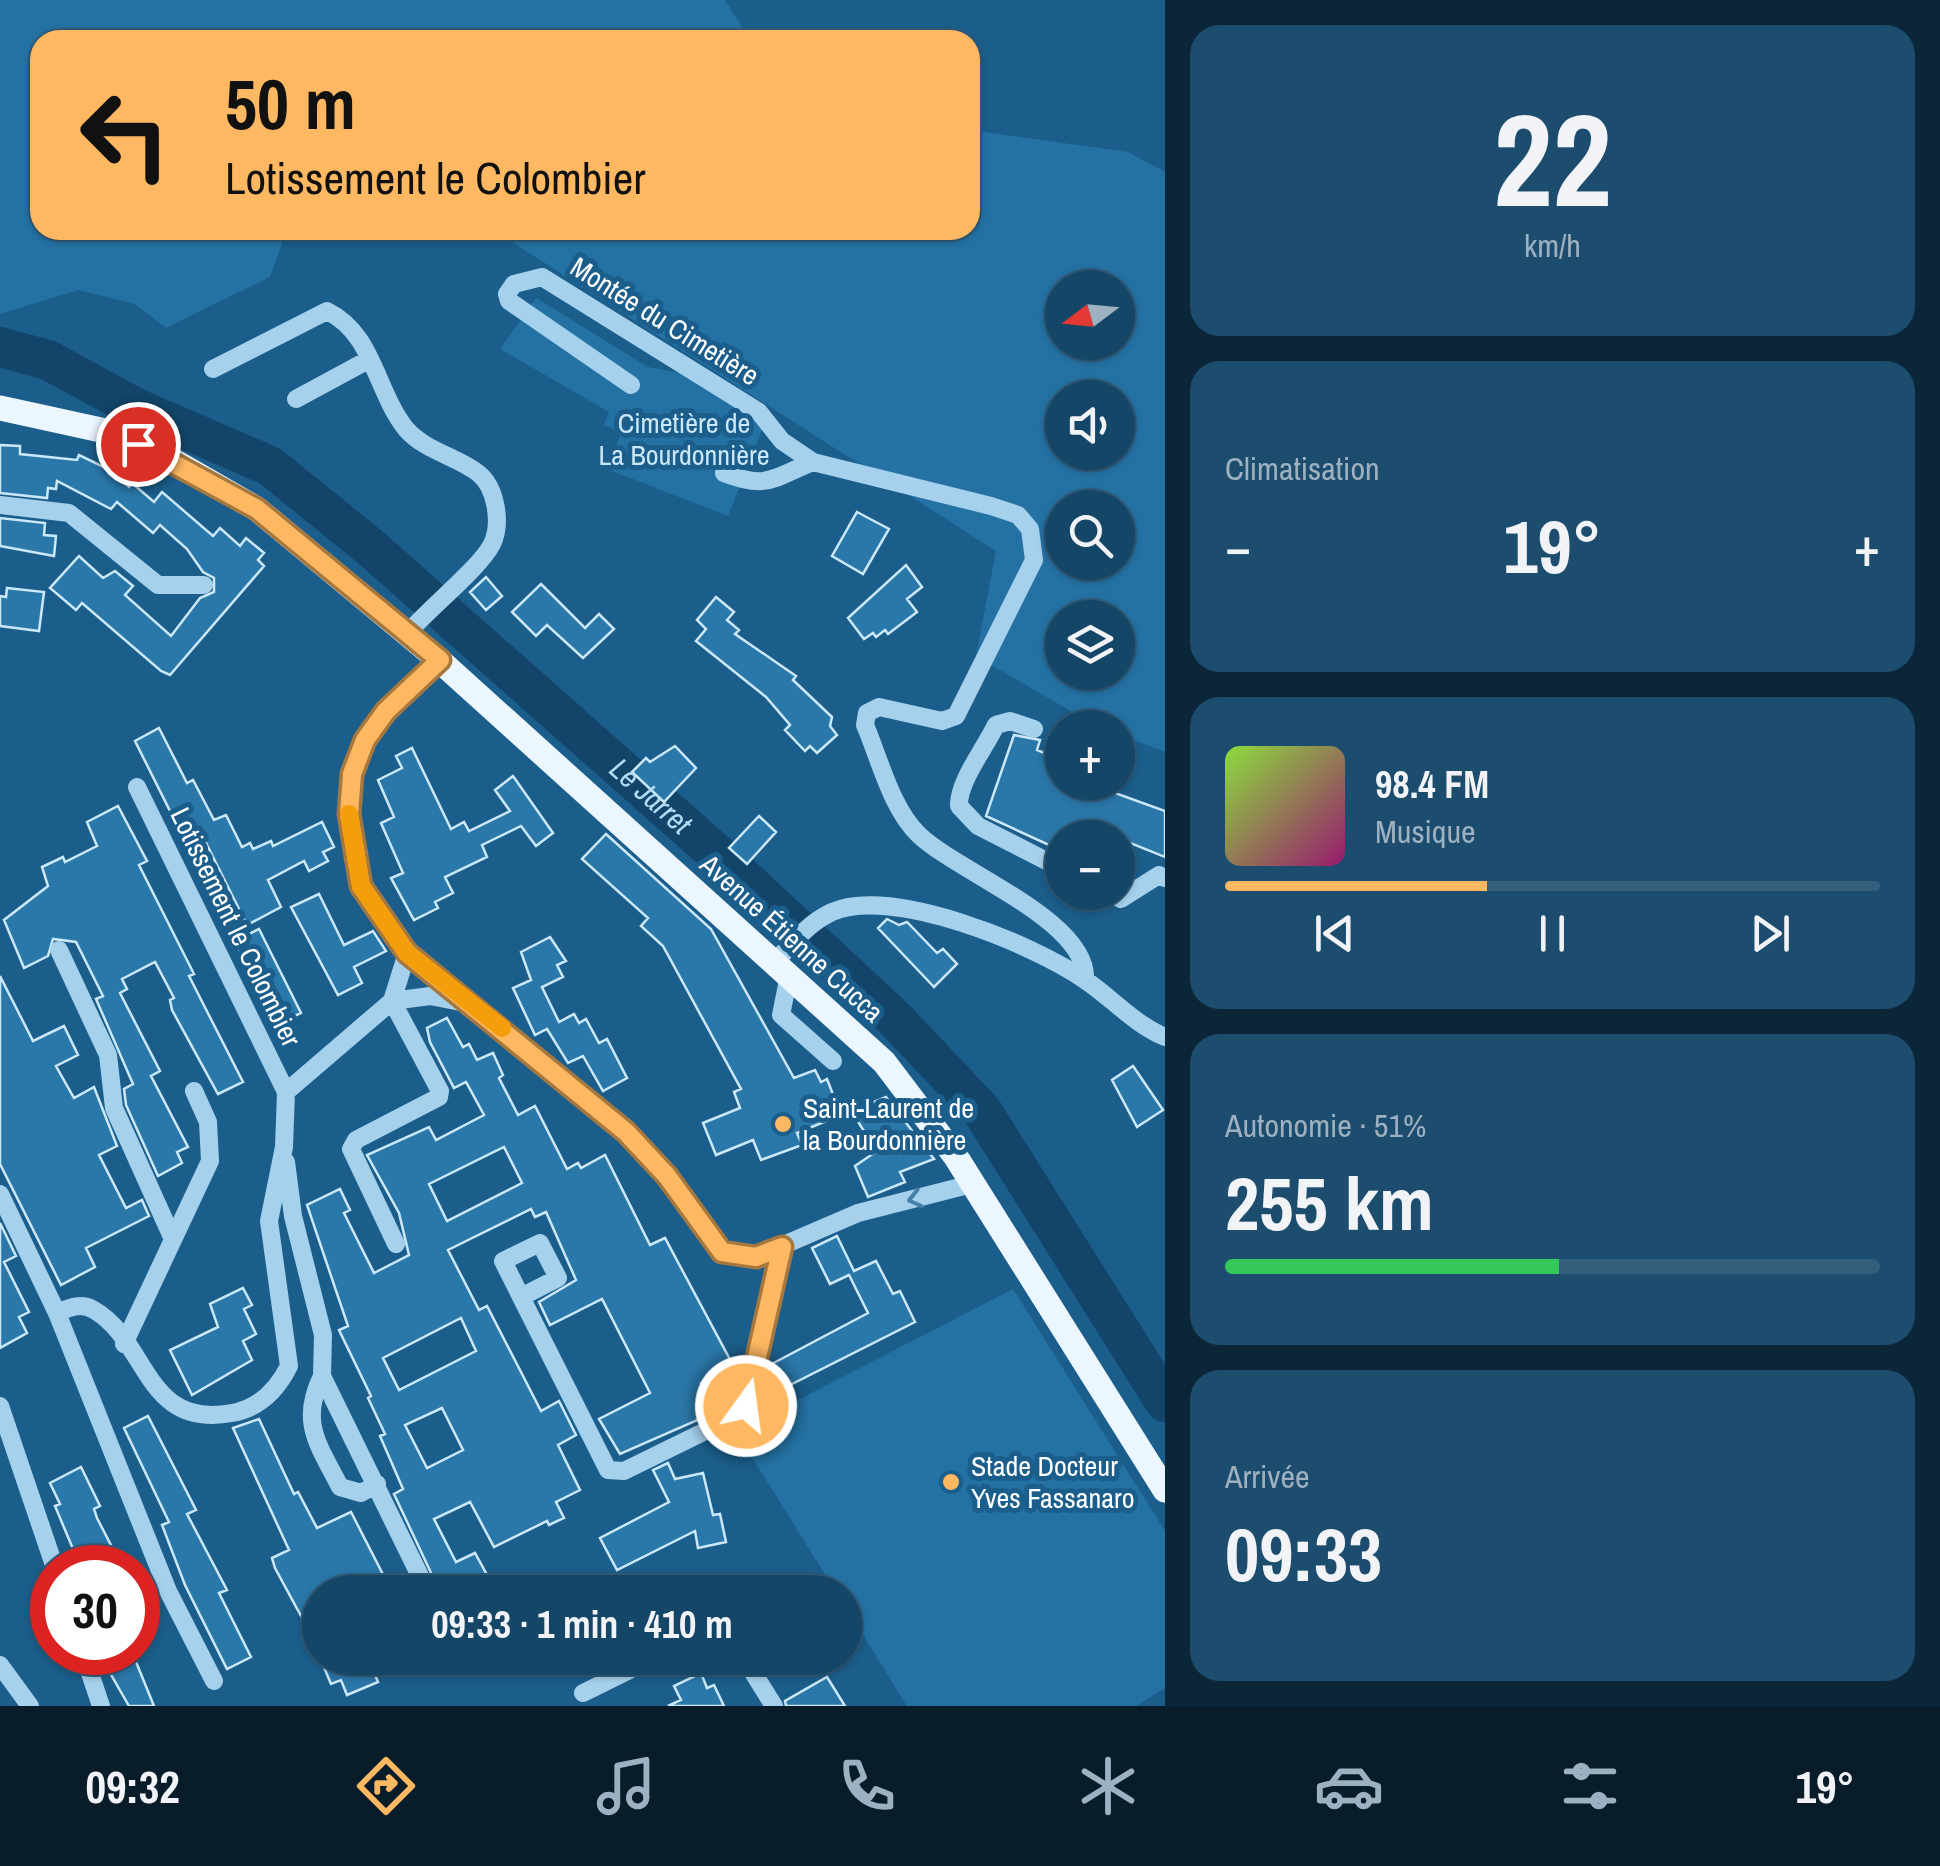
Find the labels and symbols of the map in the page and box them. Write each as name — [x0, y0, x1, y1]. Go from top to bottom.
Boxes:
street label: Montée du Cimetière — [563, 248, 767, 394]
north arrow — [1045, 270, 1135, 360]
pin — [96, 402, 181, 487]
park label: Cimetière de La Bourdonnière — [598, 404, 770, 474]
water label: Le Jarret — [601, 749, 702, 844]
street label: Lotissement le Colombier — [162, 801, 311, 1053]
street label: Avenue Étienne Cucca — [691, 845, 892, 1031]
place label: Saint-Laurent de la Bourdonnière — [803, 1089, 974, 1159]
marker: Saint-Laurent de la Bourdonnière — [772, 1113, 794, 1135]
one-way arrow — [907, 1187, 924, 1208]
position arrow — [694, 1354, 798, 1458]
place label: Stade Docteur Yves Fassanaro — [971, 1447, 1135, 1517]
marker: Stade Docteur Yves Fassanaro — [940, 1471, 962, 1493]
speed limit sign: 30 — [30, 1545, 160, 1675]

